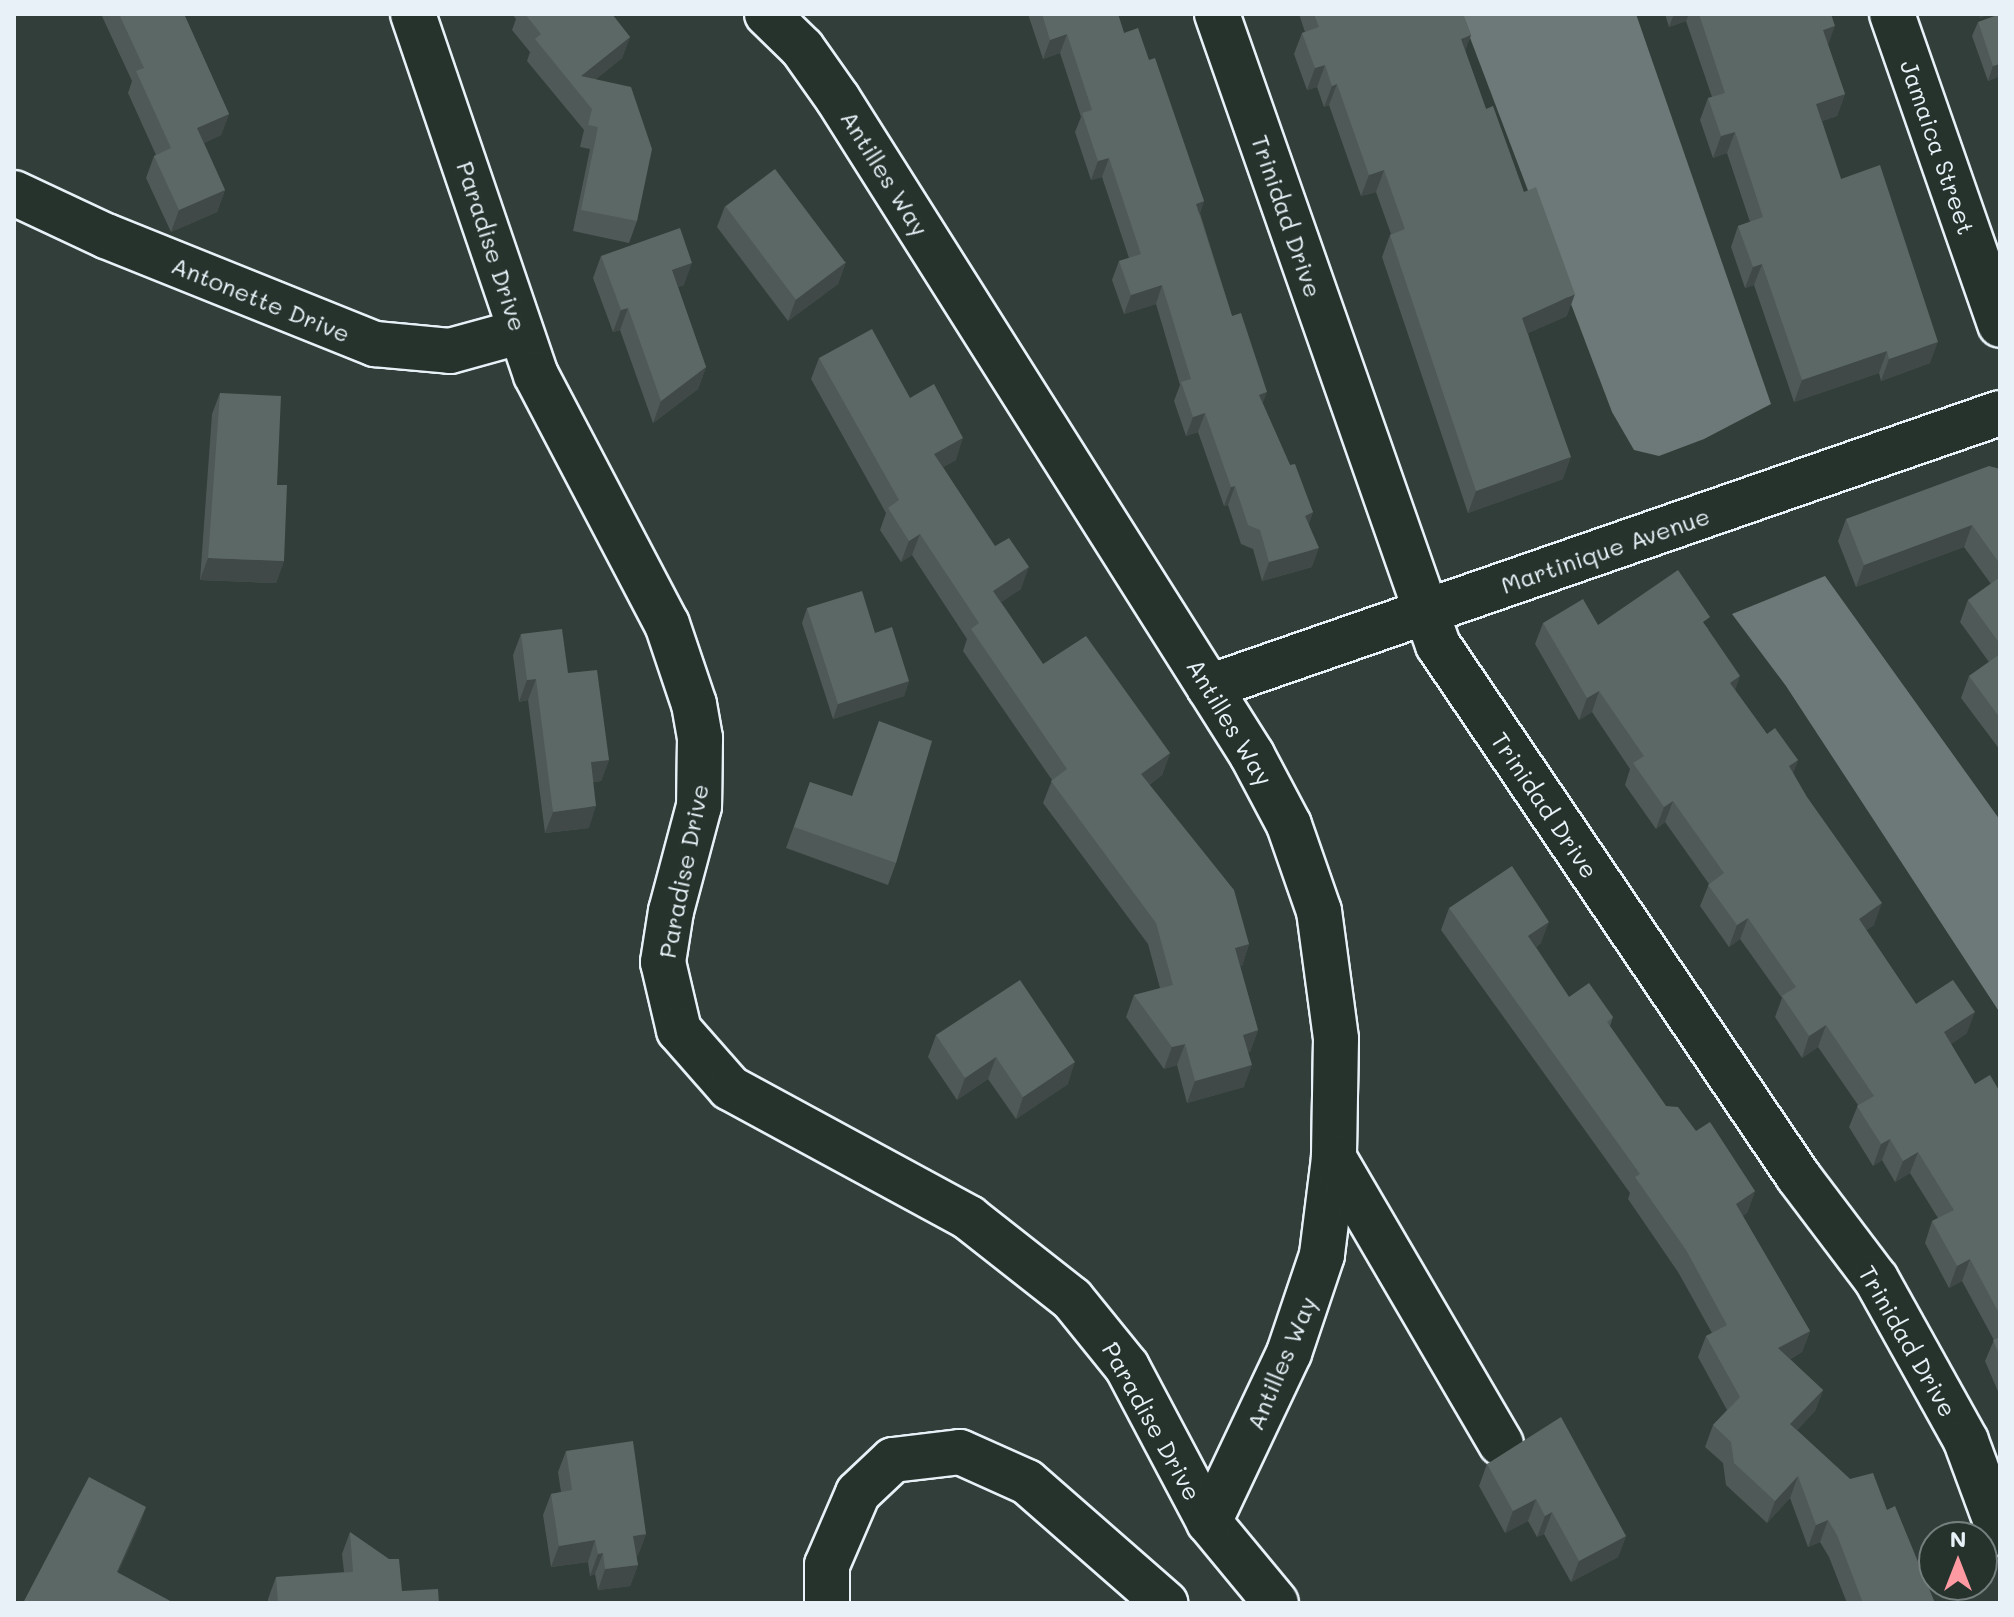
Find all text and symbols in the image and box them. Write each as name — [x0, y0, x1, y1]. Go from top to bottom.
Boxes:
street label: Jamaica Street — [1895, 56, 1981, 238]
street label: Antilles Way — [835, 105, 935, 241]
street label: Trinidad Drive — [1246, 131, 1328, 301]
street label: Paradise Drive — [451, 157, 533, 335]
street label: Antonette Drive — [168, 250, 354, 348]
street label: Martinique Avenue — [1497, 501, 1713, 599]
street label: Antilles Way — [1181, 653, 1279, 791]
street label: Trinidad Drive — [1486, 727, 1604, 883]
street label: Paradise Drive — [652, 781, 714, 961]
street label: Trinidad Drive — [1853, 1260, 1963, 1422]
street label: Antilles Way — [1240, 1292, 1322, 1434]
street label: Paradise Drive — [1097, 1337, 1207, 1505]
north arrow — [1918, 1521, 1998, 1601]
text: N — [1950, 1524, 1966, 1553]

